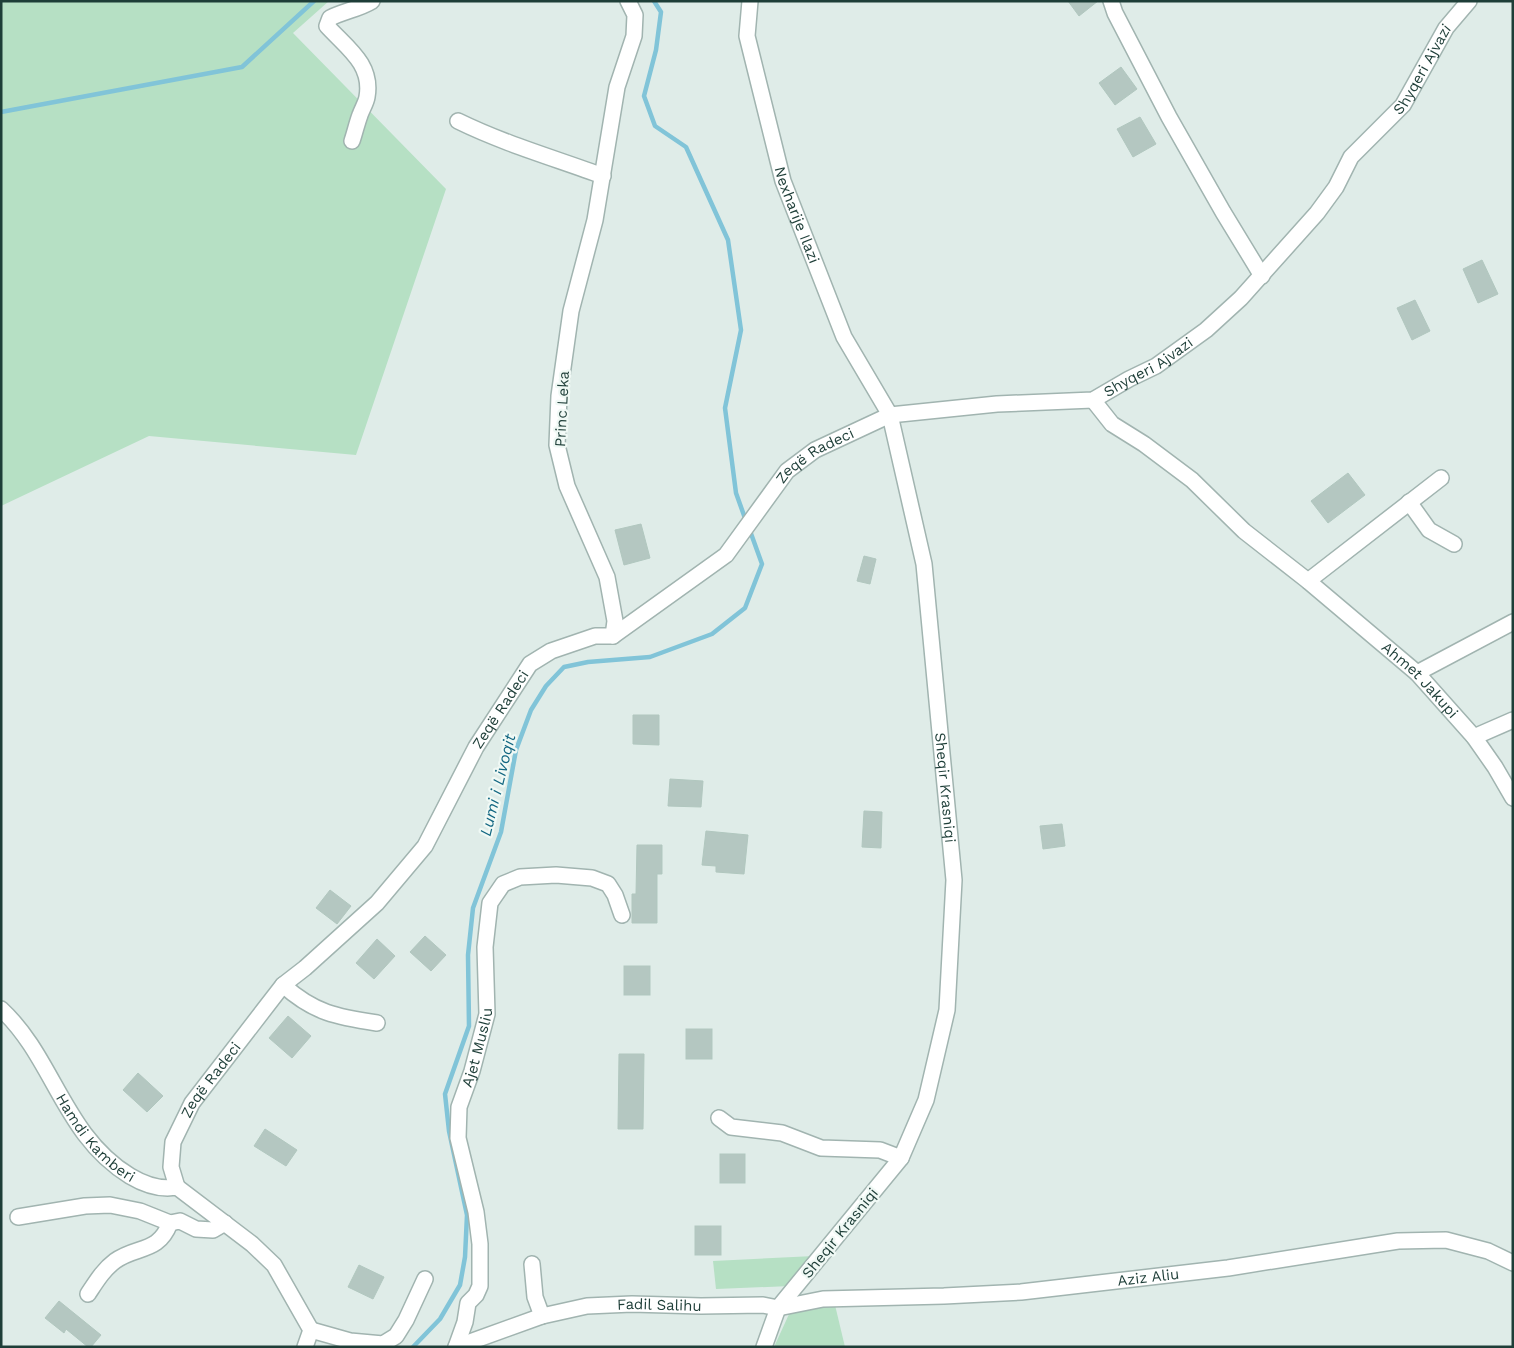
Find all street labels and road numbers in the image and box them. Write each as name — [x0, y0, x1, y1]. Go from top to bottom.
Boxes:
street label: Shyqeri Ajvazi — [1389, 20, 1455, 119]
street label: Nexharije Ilazi — [771, 165, 823, 266]
street label: Shyqeri Ajvazi — [1100, 333, 1196, 401]
street label: Princ Leka — [551, 370, 573, 448]
street label: Zeqë Radeci — [772, 424, 857, 487]
street label: Ahmet Jakupi — [1378, 638, 1462, 722]
street label: Zeqë Radeci — [468, 667, 533, 752]
street label: Sheqir Krasniqi — [931, 732, 959, 844]
street label: Ajet Musliu — [458, 1008, 496, 1089]
street label: Zeqë Radeci — [177, 1038, 245, 1121]
street label: Hamdi Kamberi — [52, 1090, 138, 1186]
street label: Sheqir Krasniqi — [798, 1184, 882, 1282]
street label: Aziz Aliu — [1116, 1265, 1180, 1290]
street label: Fadil Salihu — [617, 1295, 702, 1315]

